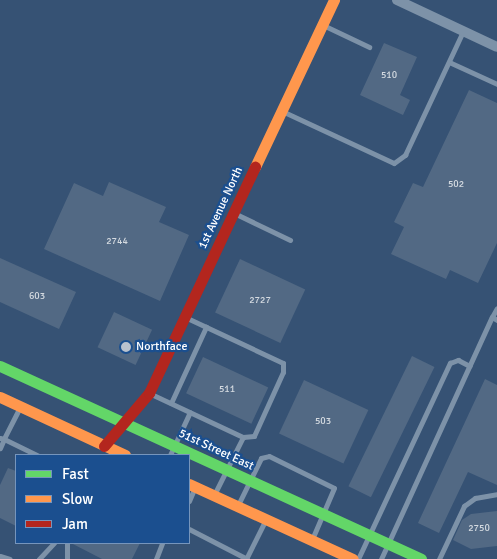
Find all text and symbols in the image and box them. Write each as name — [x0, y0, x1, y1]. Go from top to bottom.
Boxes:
house number: 510 — [381, 70, 397, 82]
street label: 1st Avenue North — [196, 165, 246, 251]
house number: 502 — [448, 179, 464, 191]
house number: 2744 — [106, 236, 128, 248]
house number: 603 — [29, 291, 45, 303]
house number: 2727 — [249, 295, 271, 307]
place label: Northface — [136, 340, 187, 354]
marker: Northface — [120, 341, 132, 353]
house number: 511 — [219, 384, 235, 396]
house number: 503 — [315, 416, 331, 428]
street label: 51st Street East — [176, 426, 256, 474]
legend — [15, 454, 190, 544]
text: Fast — [62, 465, 89, 483]
text: Slow — [62, 490, 93, 508]
text: Jam — [62, 515, 88, 533]
house number: 2750 — [468, 523, 490, 535]

